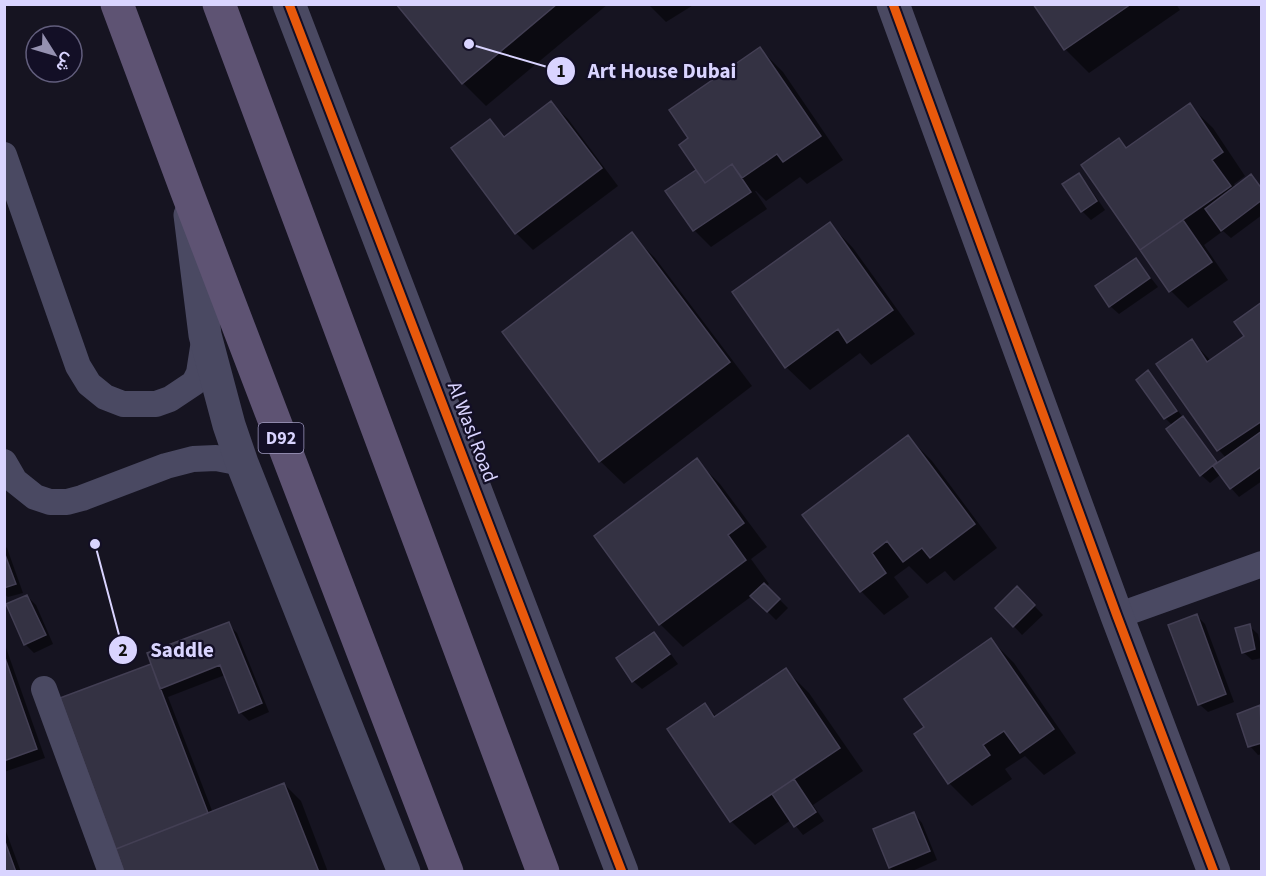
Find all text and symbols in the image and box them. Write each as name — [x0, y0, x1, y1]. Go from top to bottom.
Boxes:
north arrow — [24, 24, 84, 84]
text: ش — [51, 48, 80, 77]
callout: Art House Dubai — [546, 51, 749, 90]
text: Art House Dubai — [587, 56, 736, 86]
text: 1 — [556, 59, 566, 84]
street label: Al Wasl Road — [440, 378, 504, 486]
road number: D92 — [258, 423, 304, 453]
callout: Saddle — [108, 631, 226, 670]
text: Saddle — [150, 635, 214, 665]
text: 2 — [118, 638, 128, 663]

